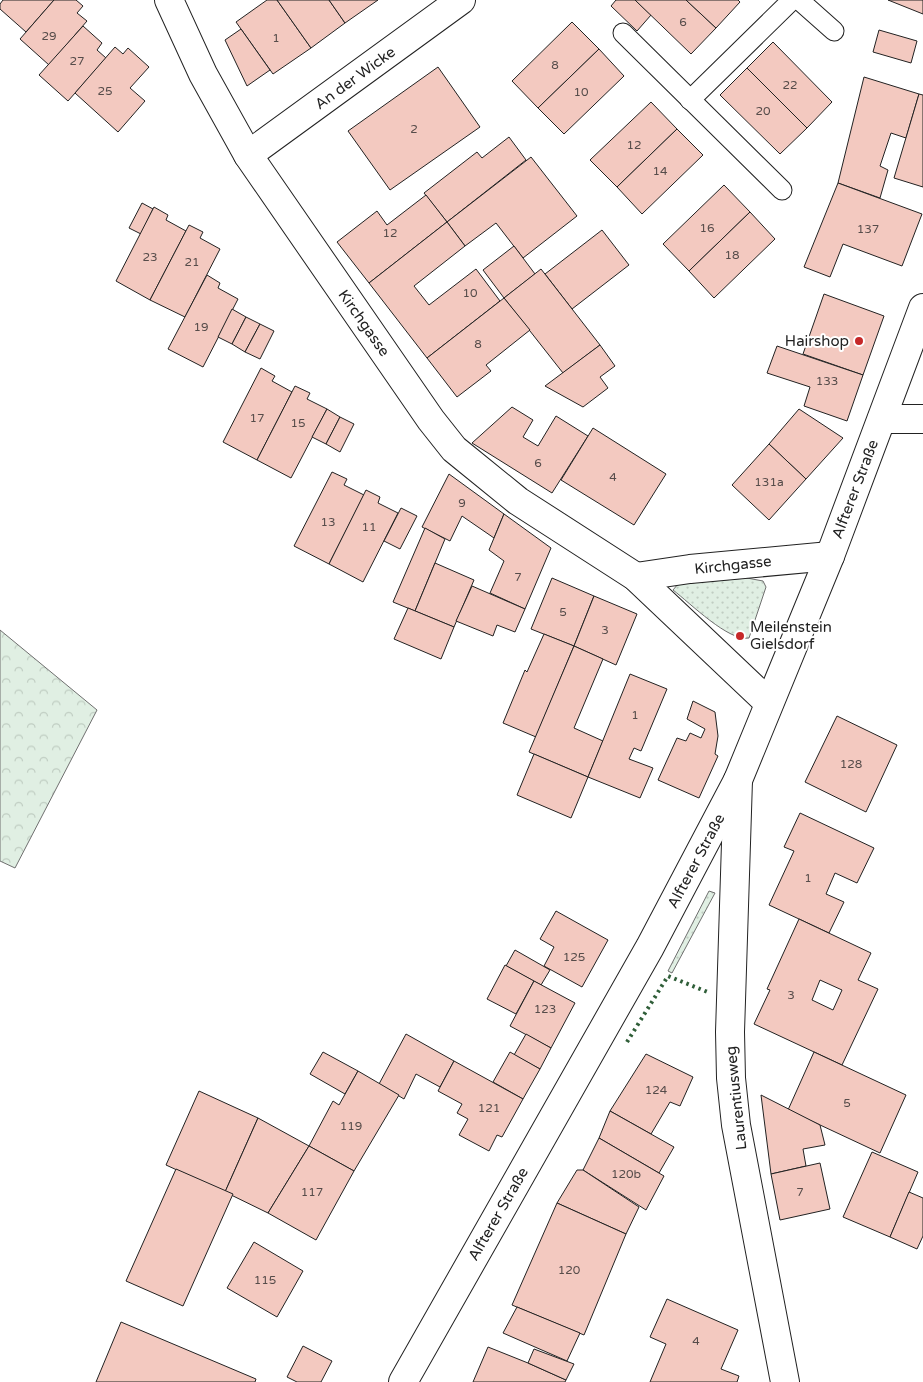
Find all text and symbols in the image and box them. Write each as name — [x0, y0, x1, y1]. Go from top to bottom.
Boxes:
house number: 6 — [679, 15, 687, 29]
house number: 29 — [41, 29, 57, 43]
house number: 1 — [272, 31, 280, 45]
street label: An der Wicke — [311, 43, 399, 113]
house number: 27 — [69, 54, 85, 68]
house number: 8 — [551, 58, 559, 72]
house number: 22 — [782, 78, 798, 92]
house number: 25 — [97, 84, 113, 98]
house number: 10 — [573, 85, 589, 99]
house number: 20 — [755, 104, 771, 118]
house number: 2 — [410, 122, 418, 136]
house number: 12 — [626, 138, 642, 152]
house number: 14 — [652, 164, 668, 178]
house number: 16 — [699, 221, 715, 235]
house number: 137 — [857, 222, 879, 236]
house number: 12 — [382, 226, 398, 240]
house number: 18 — [724, 248, 740, 262]
house number: 23 — [142, 250, 158, 264]
house number: 21 — [184, 255, 200, 269]
street label: Kirchgasse — [334, 286, 394, 360]
house number: 10 — [462, 286, 478, 300]
house number: 19 — [193, 320, 209, 334]
place label: Hairshop — [785, 332, 849, 350]
marker: Hairshop — [853, 335, 865, 347]
house number: 8 — [474, 337, 482, 351]
house number: 133 — [816, 374, 838, 388]
house number: 17 — [249, 411, 265, 425]
house number: 15 — [290, 416, 306, 430]
street label: Alfterer Straße — [828, 437, 882, 541]
house number: 6 — [534, 456, 542, 470]
house number: 4 — [609, 470, 617, 484]
house number: 131a — [754, 475, 784, 489]
house number: 9 — [458, 496, 466, 510]
house number: 13 — [320, 515, 336, 529]
house number: 11 — [361, 520, 377, 534]
street label: Kirchgasse — [694, 552, 772, 578]
house number: 7 — [514, 570, 522, 584]
house number: 5 — [559, 605, 567, 619]
place label: Meilenstein Gielsdorf — [750, 618, 832, 653]
house number: 3 — [601, 623, 609, 637]
marker: Meilenstein Gielsdorf — [734, 630, 746, 642]
house number: 1 — [631, 708, 639, 722]
house number: 128 — [840, 757, 862, 771]
street label: Alfterer Straße — [663, 811, 729, 911]
house number: 1 — [804, 871, 812, 885]
house number: 125 — [563, 950, 585, 964]
house number: 3 — [787, 988, 795, 1002]
house number: 123 — [534, 1002, 556, 1016]
street label: Laurentiusweg — [722, 1045, 750, 1151]
house number: 124 — [645, 1083, 668, 1097]
house number: 5 — [843, 1096, 851, 1110]
house number: 121 — [478, 1101, 500, 1115]
house number: 119 — [340, 1119, 362, 1133]
street label: Alfterer Straße — [464, 1164, 532, 1264]
house number: 120b — [611, 1167, 641, 1181]
house number: 117 — [301, 1185, 323, 1199]
house number: 7 — [796, 1185, 804, 1199]
house number: 120 — [558, 1263, 581, 1277]
house number: 115 — [254, 1273, 276, 1287]
house number: 4 — [692, 1334, 700, 1348]

